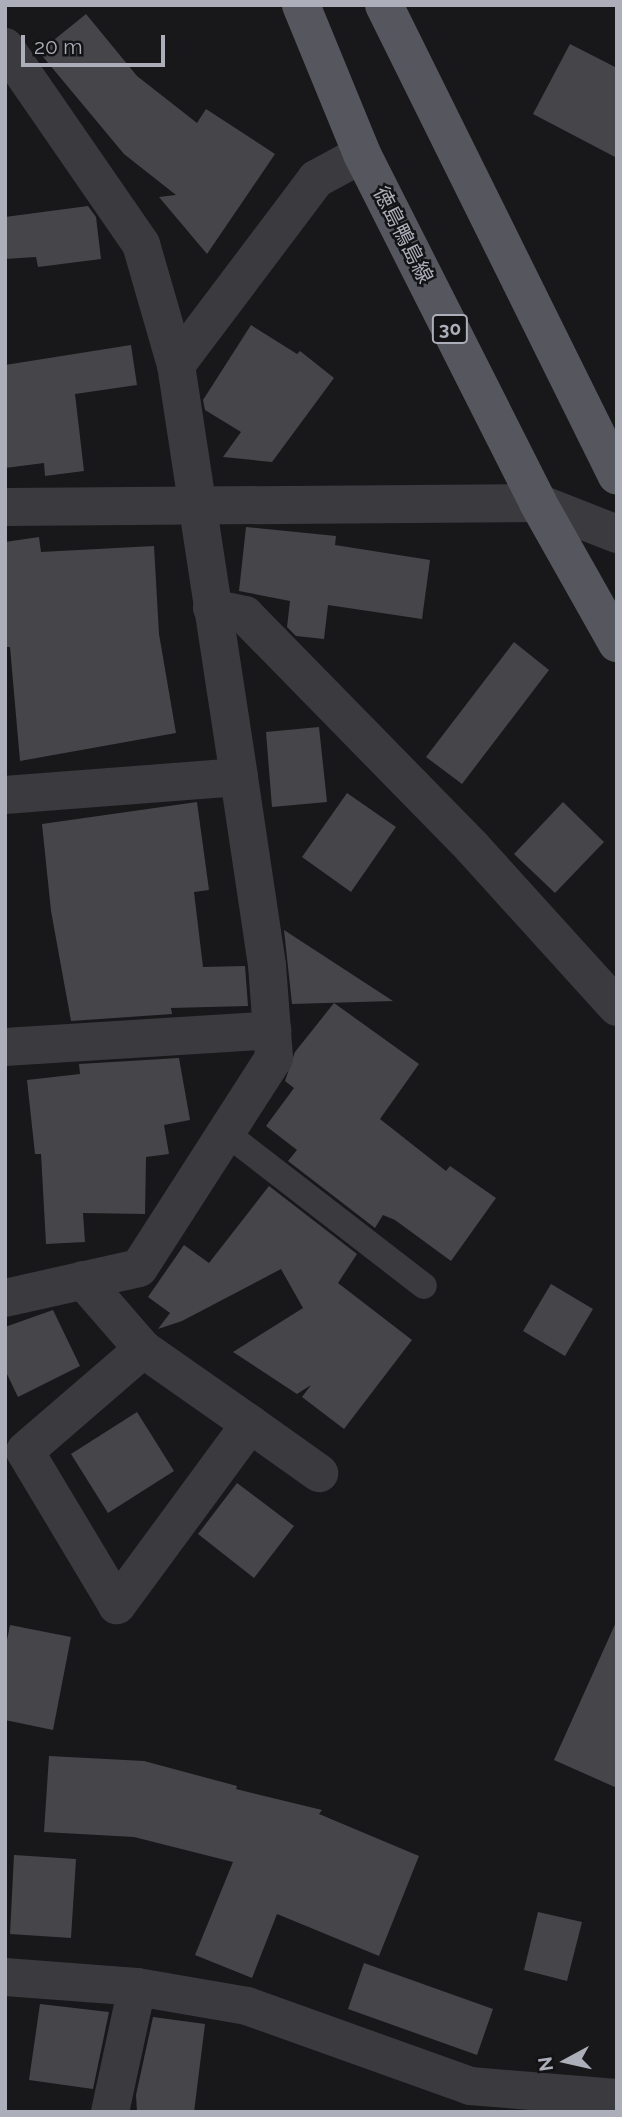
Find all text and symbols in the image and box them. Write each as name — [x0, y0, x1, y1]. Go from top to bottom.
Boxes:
scale bar — [24, 21, 168, 65]
text: 20 m — [34, 34, 82, 59]
street label: 徳島鴨島線 — [368, 183, 438, 287]
road number: 30 — [431, 314, 469, 344]
north arrow — [531, 2026, 601, 2096]
text: N — [533, 2055, 557, 2073]

